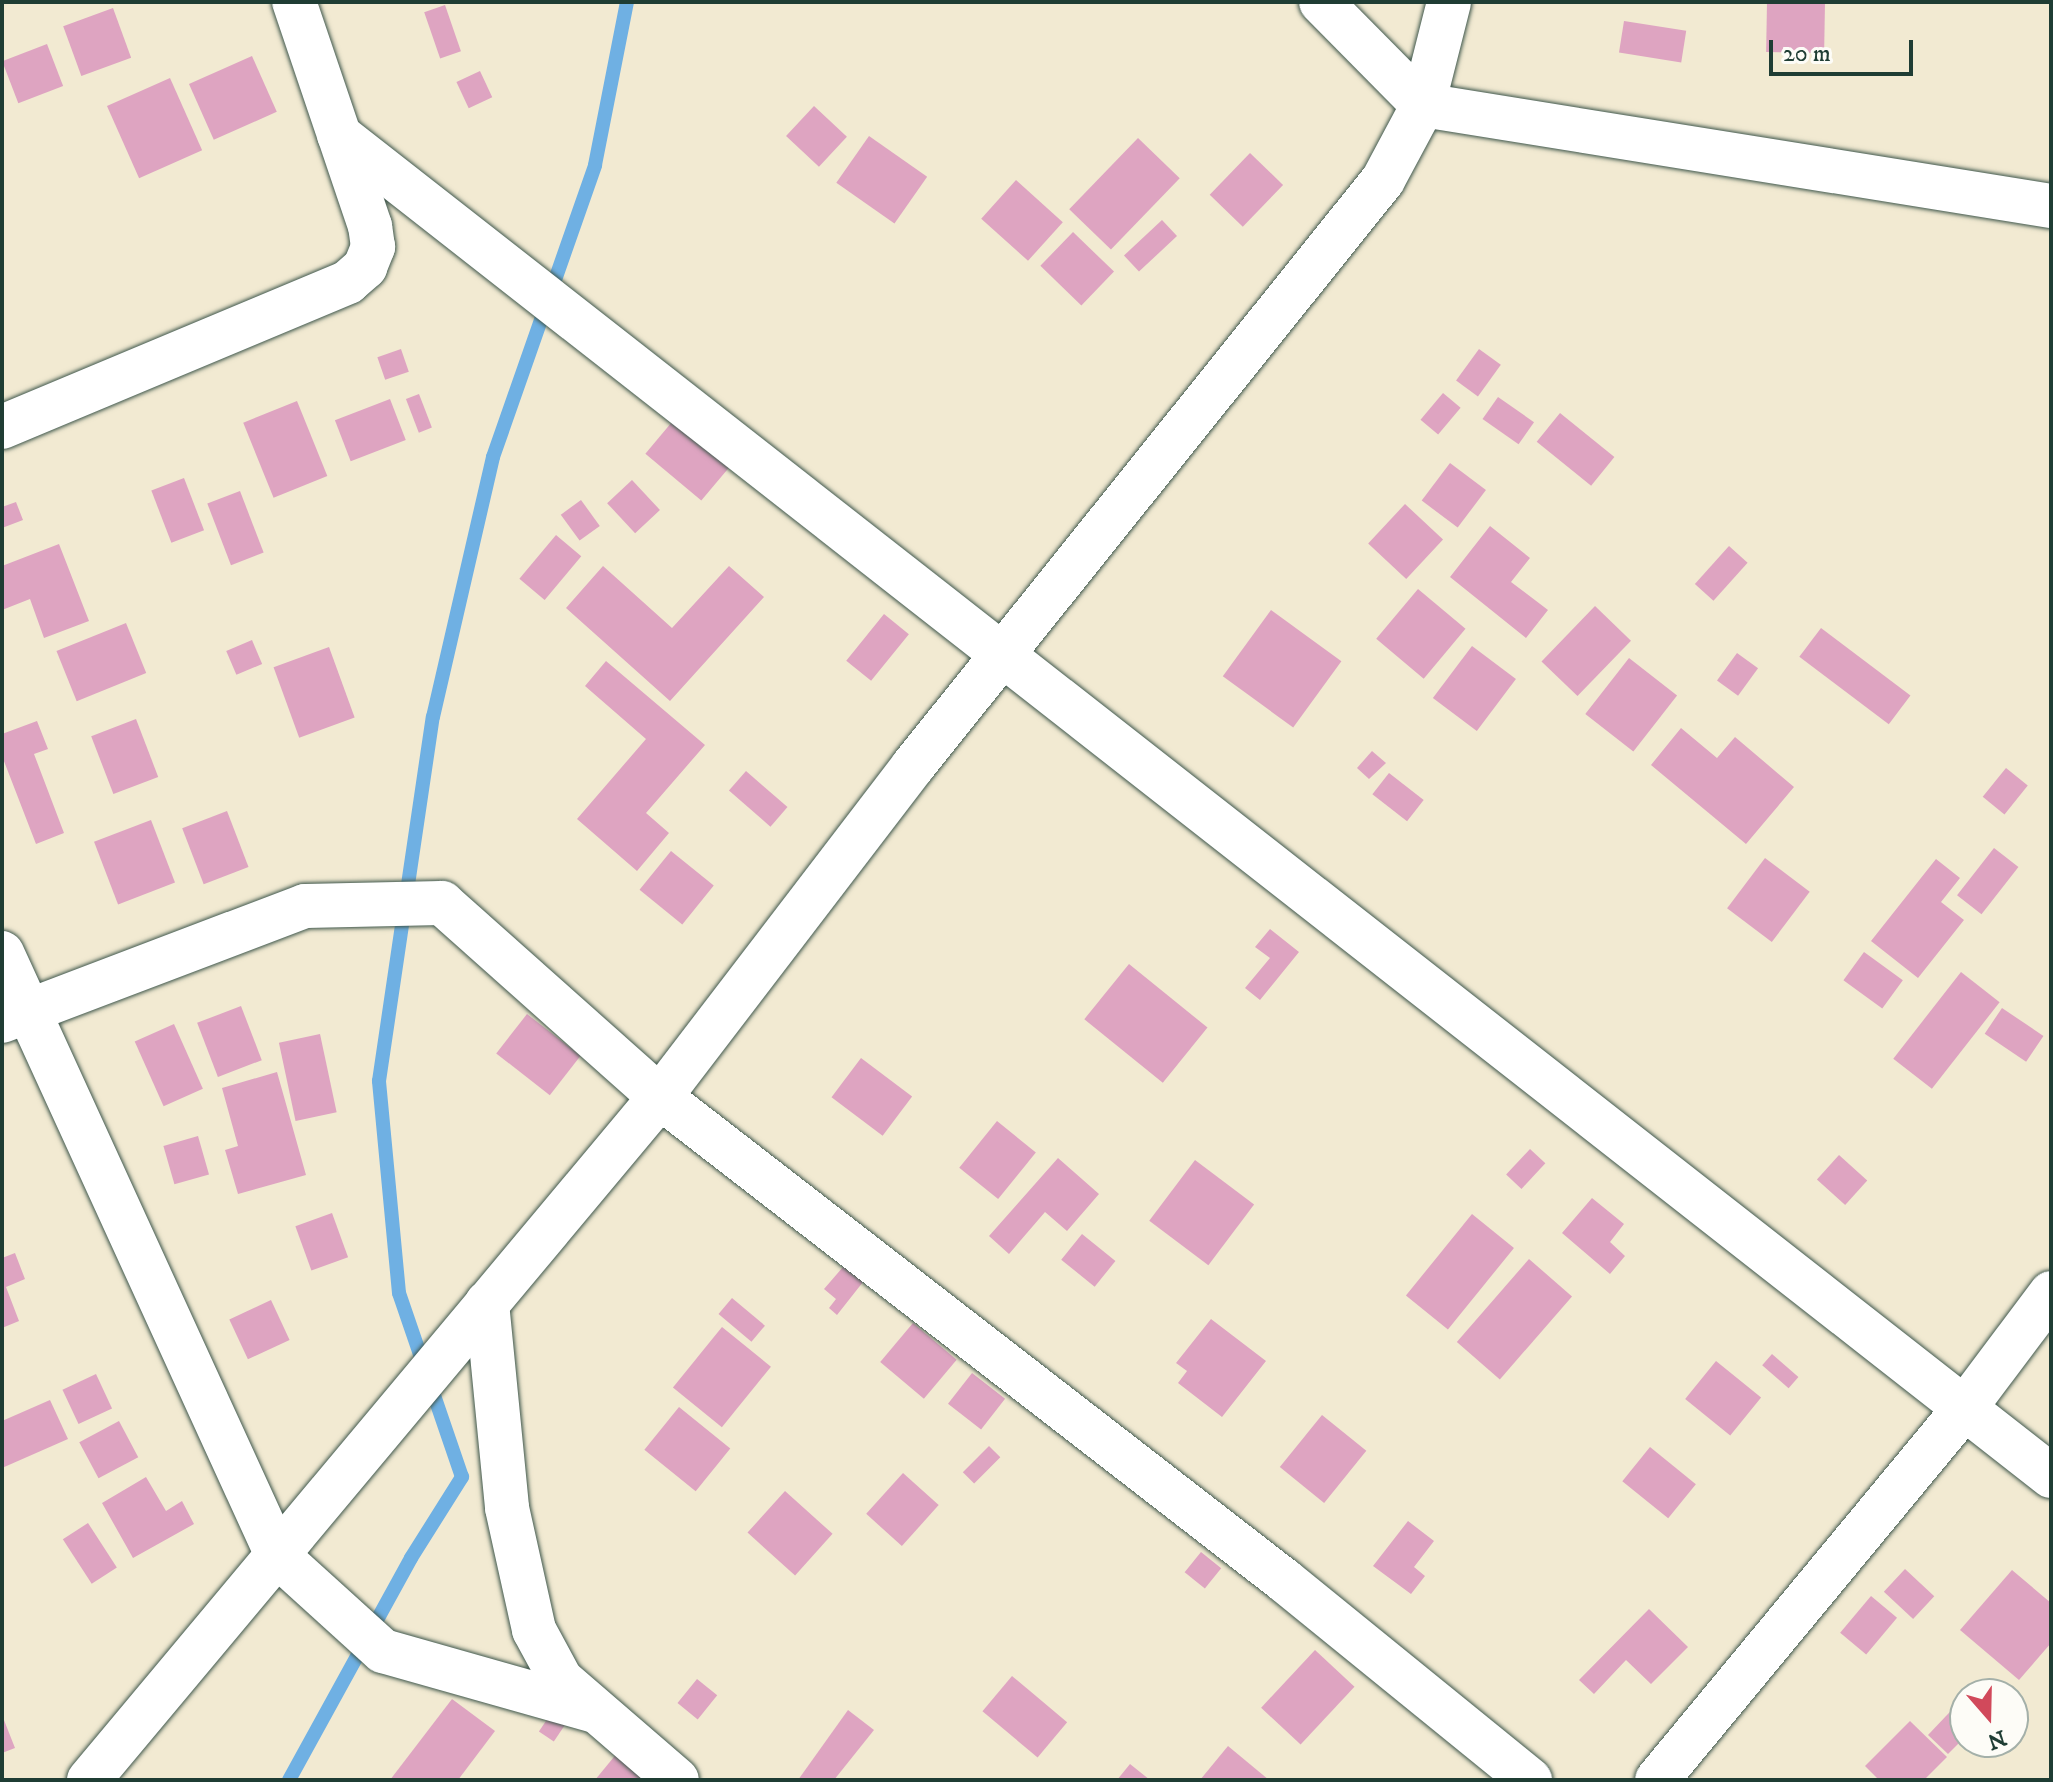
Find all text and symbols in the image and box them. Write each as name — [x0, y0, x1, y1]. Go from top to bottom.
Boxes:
scale bar — [1773, 24, 1917, 74]
text: 20 m — [1783, 39, 1831, 69]
north arrow — [1949, 1678, 2029, 1758]
text: N — [1984, 1723, 2010, 1755]

